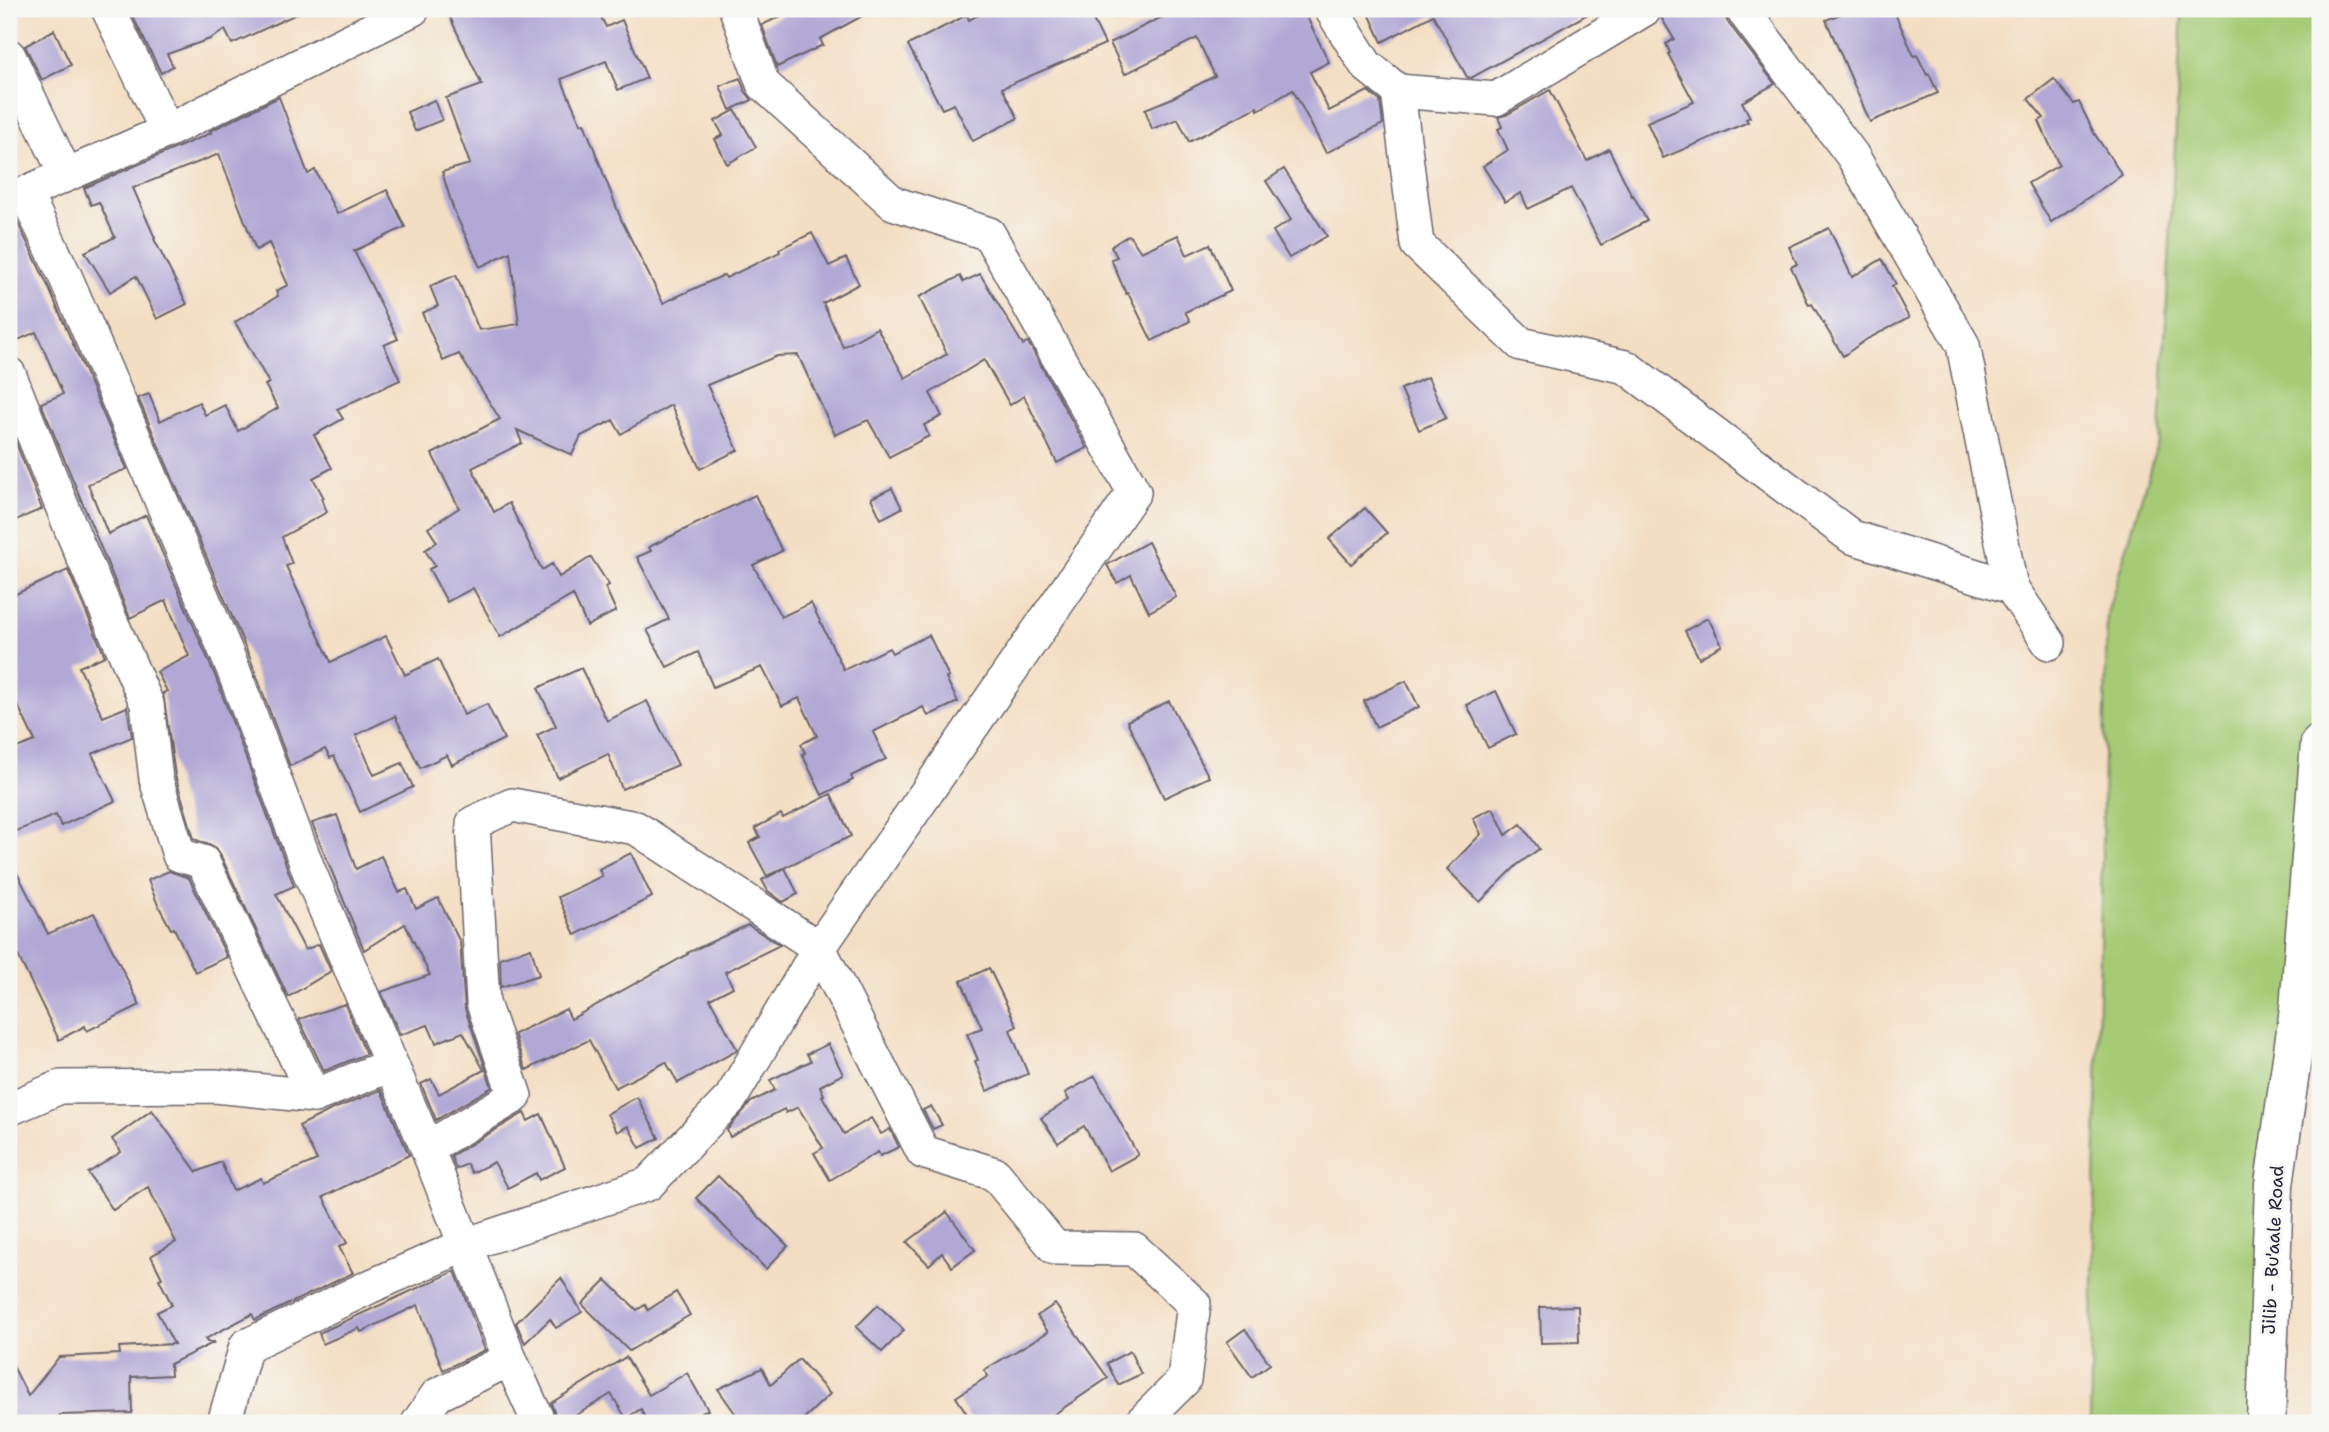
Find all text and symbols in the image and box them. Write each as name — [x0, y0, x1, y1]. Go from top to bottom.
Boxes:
street label: Jilib - Bu'aale Road — [2257, 1165, 2289, 1335]

